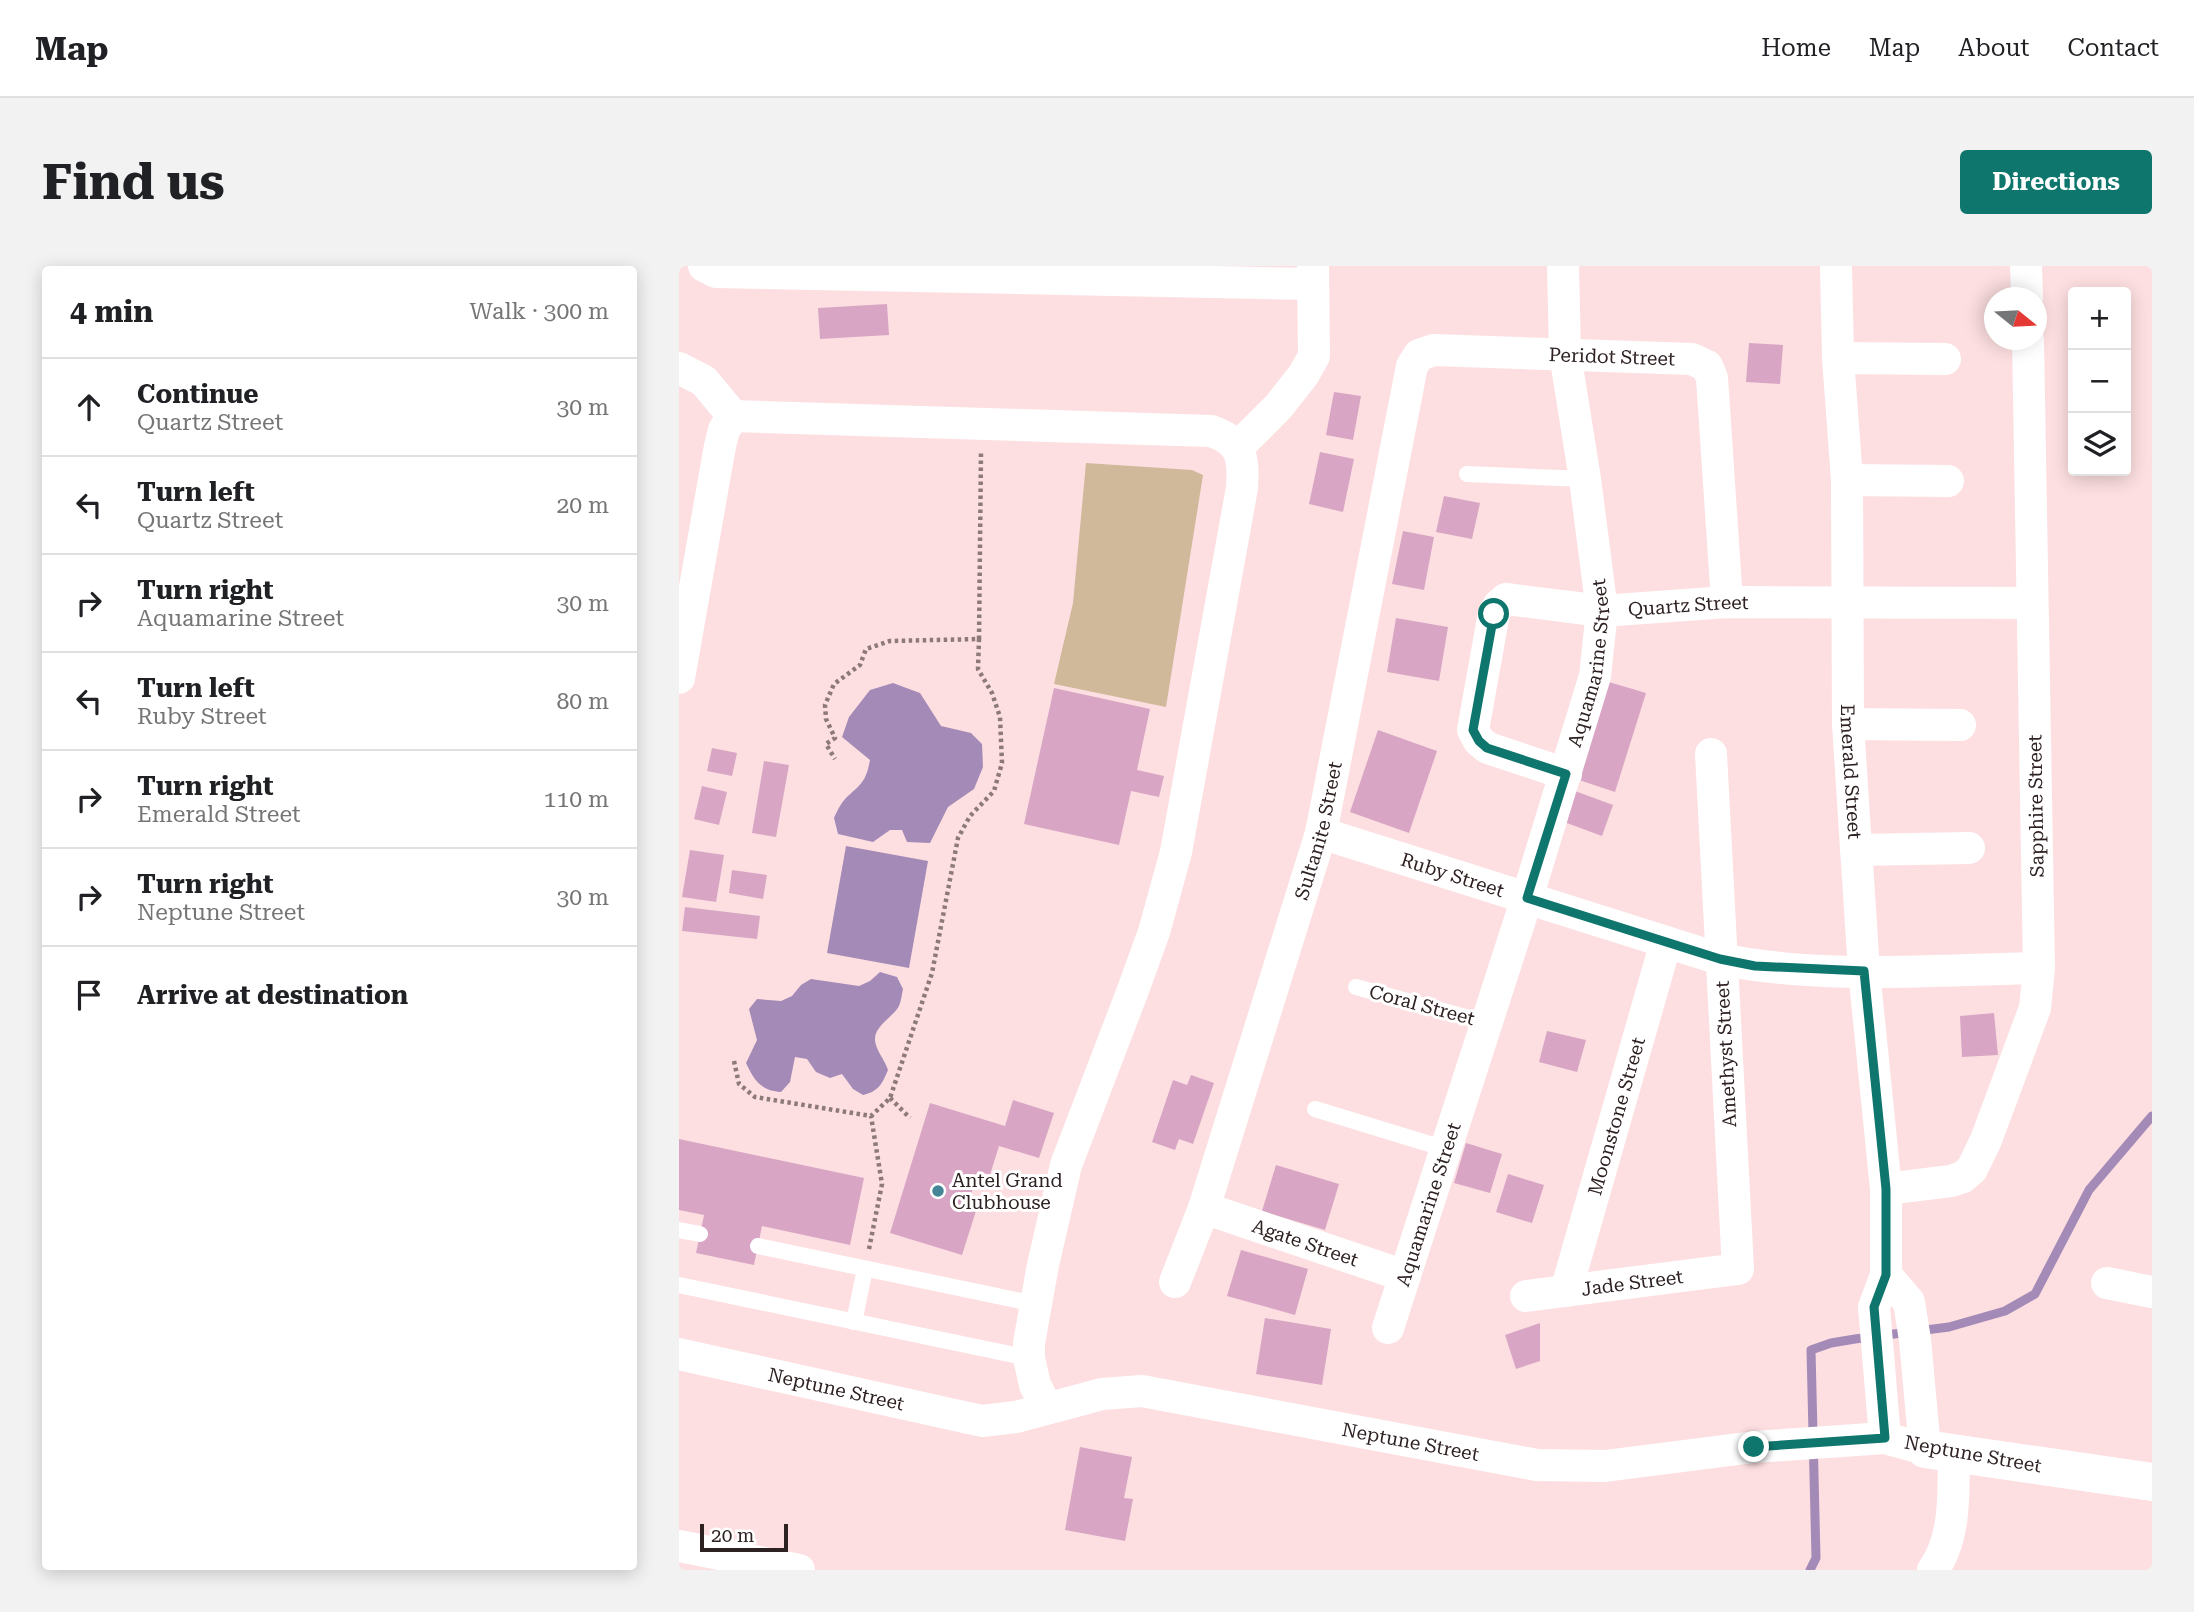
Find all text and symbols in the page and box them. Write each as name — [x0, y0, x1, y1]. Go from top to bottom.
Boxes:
text: Map — [35, 29, 109, 68]
text: Home — [1761, 34, 1831, 62]
text: Map — [1869, 34, 1920, 62]
text: About — [1958, 34, 2029, 62]
text: Contact — [2067, 34, 2159, 62]
button: Directions — [1960, 150, 2152, 214]
text: Find us — [42, 154, 225, 211]
north arrow — [1984, 287, 2047, 350]
map controls — [2068, 287, 2131, 476]
button: + — [2068, 287, 2131, 350]
text: 4 min — [70, 294, 153, 329]
text: Walk · 300 m — [470, 298, 609, 325]
street label: Peridot Street — [1548, 343, 1676, 370]
button: − — [2068, 350, 2131, 413]
text: Continue — [137, 379, 259, 409]
icon: ahead — [70, 388, 108, 426]
text: 30 m — [556, 394, 609, 421]
text: Quartz Street — [137, 409, 283, 436]
button: layers — [2068, 413, 2131, 476]
text: Turn left — [137, 477, 255, 507]
icon: left — [70, 486, 108, 524]
text: 20 m — [556, 492, 609, 519]
text: Quartz Street — [137, 507, 283, 534]
text: Turn right — [137, 575, 273, 605]
street label: Aquamarine Street — [1562, 578, 1614, 750]
icon: right — [70, 584, 108, 622]
text: 30 m — [556, 590, 609, 617]
street label: Quartz Street — [1627, 590, 1749, 621]
route start — [1478, 598, 1509, 629]
text: Aquamarine Street — [137, 605, 344, 632]
text: Turn left — [137, 673, 255, 703]
icon: left — [70, 682, 108, 720]
text: 80 m — [556, 688, 609, 715]
text: Ruby Street — [137, 703, 267, 730]
street label: Emerald Street — [1836, 704, 1867, 840]
street label: Sapphire Street — [2023, 734, 2049, 878]
street label: Sultanite Street — [1289, 759, 1346, 903]
text: Turn right — [137, 771, 273, 801]
icon: right — [70, 780, 108, 818]
text: 110 m — [544, 786, 609, 813]
text: Emerald Street — [137, 801, 301, 828]
street label: Ruby Street — [1398, 847, 1507, 902]
text: Turn right — [137, 869, 273, 899]
icon: right — [70, 878, 108, 916]
text: 30 m — [556, 884, 609, 911]
text: Neptune Street — [137, 899, 305, 926]
icon: arrive — [70, 976, 108, 1014]
text: Arrive at destination — [137, 980, 408, 1010]
street label: Coral Street — [1367, 980, 1477, 1030]
street label: Amethyst Street — [1711, 980, 1741, 1128]
street label: Moonstone Street — [1583, 1034, 1650, 1198]
street label: Aquamarine Street — [1391, 1119, 1465, 1289]
place label: Antel Grand Clubhouse — [952, 1169, 1063, 1214]
marker: Antel Grand Clubhouse — [930, 1183, 946, 1199]
street label: Agate Street — [1249, 1214, 1362, 1271]
street label: Jade Street — [1580, 1265, 1684, 1300]
street label: Neptune Street — [766, 1363, 906, 1415]
street label: Neptune Street — [1340, 1417, 1481, 1465]
route end — [1738, 1431, 1769, 1462]
street label: Neptune Street — [1903, 1431, 2043, 1477]
scale bar — [700, 1521, 787, 1553]
text: 20 m — [711, 1524, 754, 1547]

